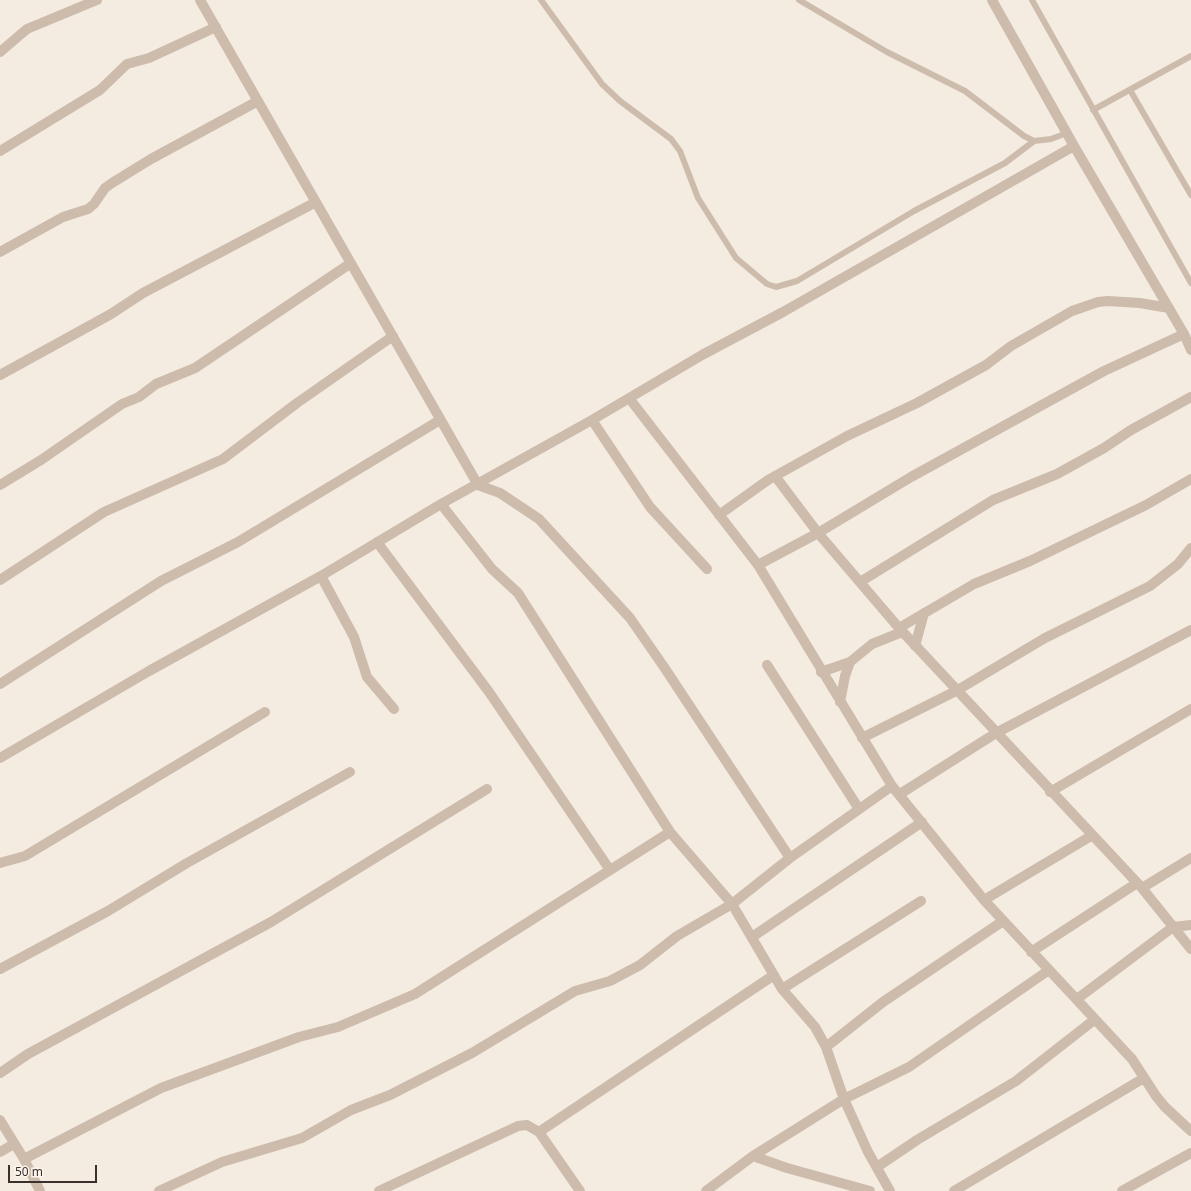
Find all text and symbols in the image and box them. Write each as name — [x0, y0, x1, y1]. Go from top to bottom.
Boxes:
scale bar — [10, 1157, 99, 1183]
text: 50 m — [15, 1163, 43, 1180]

